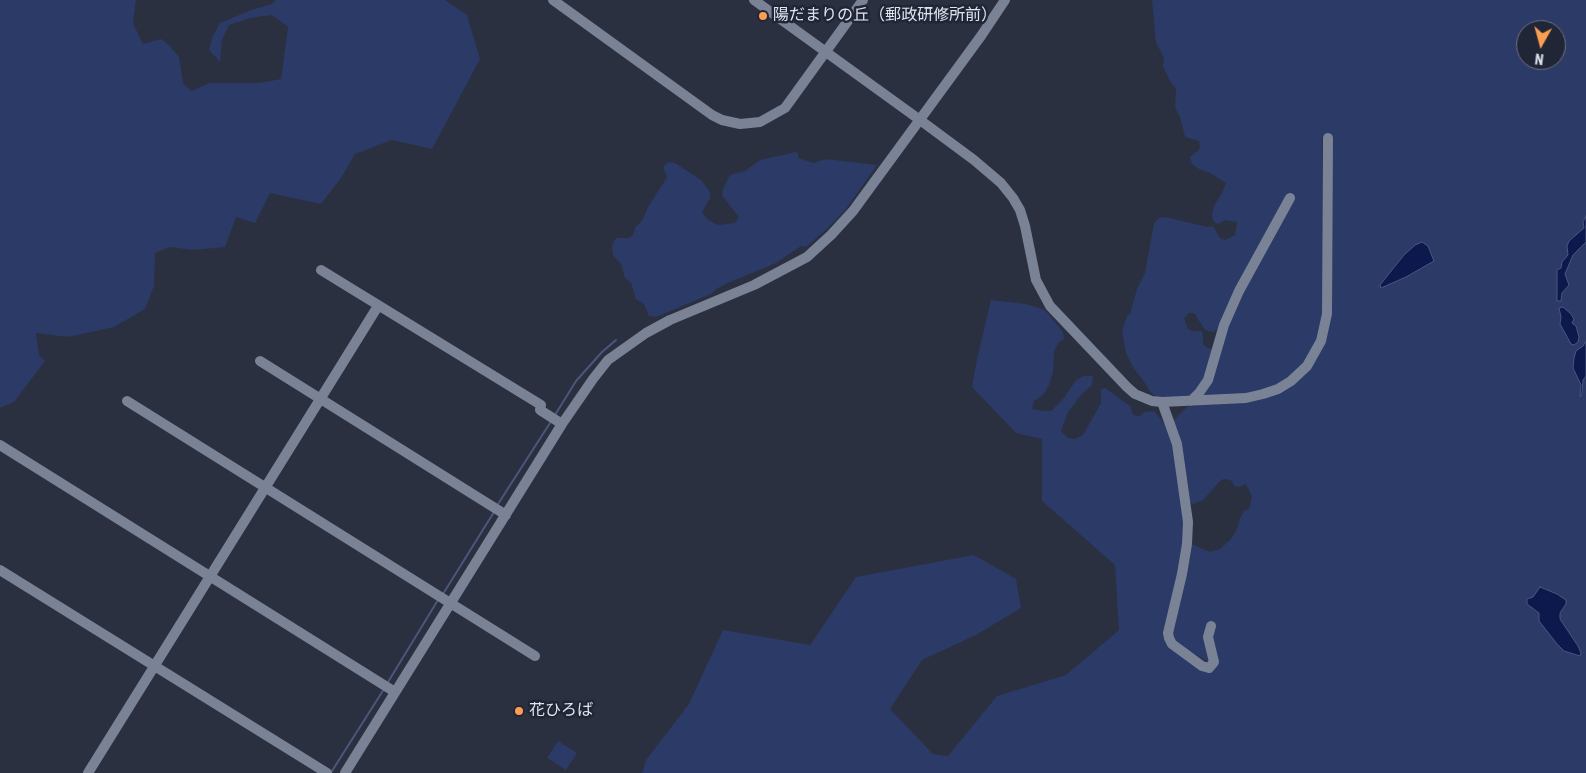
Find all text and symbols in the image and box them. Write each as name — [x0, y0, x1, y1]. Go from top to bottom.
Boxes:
place label: 陽だまりの丘（郵政研修所前） — [773, 6, 997, 26]
marker: 陽だまりの丘（郵政研修所前） — [757, 10, 769, 22]
north arrow — [1516, 20, 1566, 70]
text: N — [1534, 50, 1545, 67]
place label: 花ひろば — [529, 701, 593, 721]
marker: 花ひろば — [513, 705, 525, 717]

